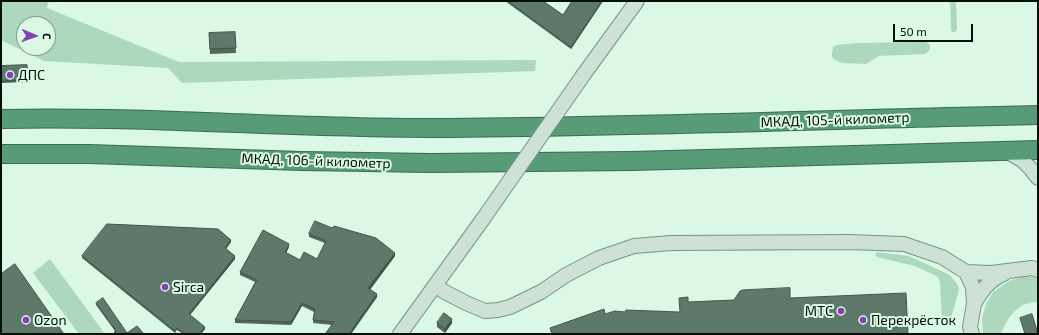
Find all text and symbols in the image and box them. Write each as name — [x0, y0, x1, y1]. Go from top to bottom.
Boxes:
north arrow — [16, 16, 56, 56]
scale bar — [895, 16, 975, 42]
text: 50 m — [900, 24, 927, 38]
text: С — [41, 33, 54, 40]
place label: ДПС — [18, 67, 45, 83]
marker: ДПС — [5, 70, 15, 80]
street label: МКАД, 105-й километр — [760, 109, 910, 131]
street label: МКАД, 106-й километр — [241, 150, 391, 172]
place label: Sirca — [173, 279, 204, 295]
marker: Sirca — [160, 282, 170, 292]
place label: МТС — [805, 303, 833, 319]
marker: МТС — [836, 306, 846, 316]
place label: Ozon — [34, 312, 67, 328]
place label: Перекрёсток — [871, 312, 956, 328]
marker: Ozon — [21, 315, 31, 325]
marker: Перекрёсток — [858, 315, 868, 325]

